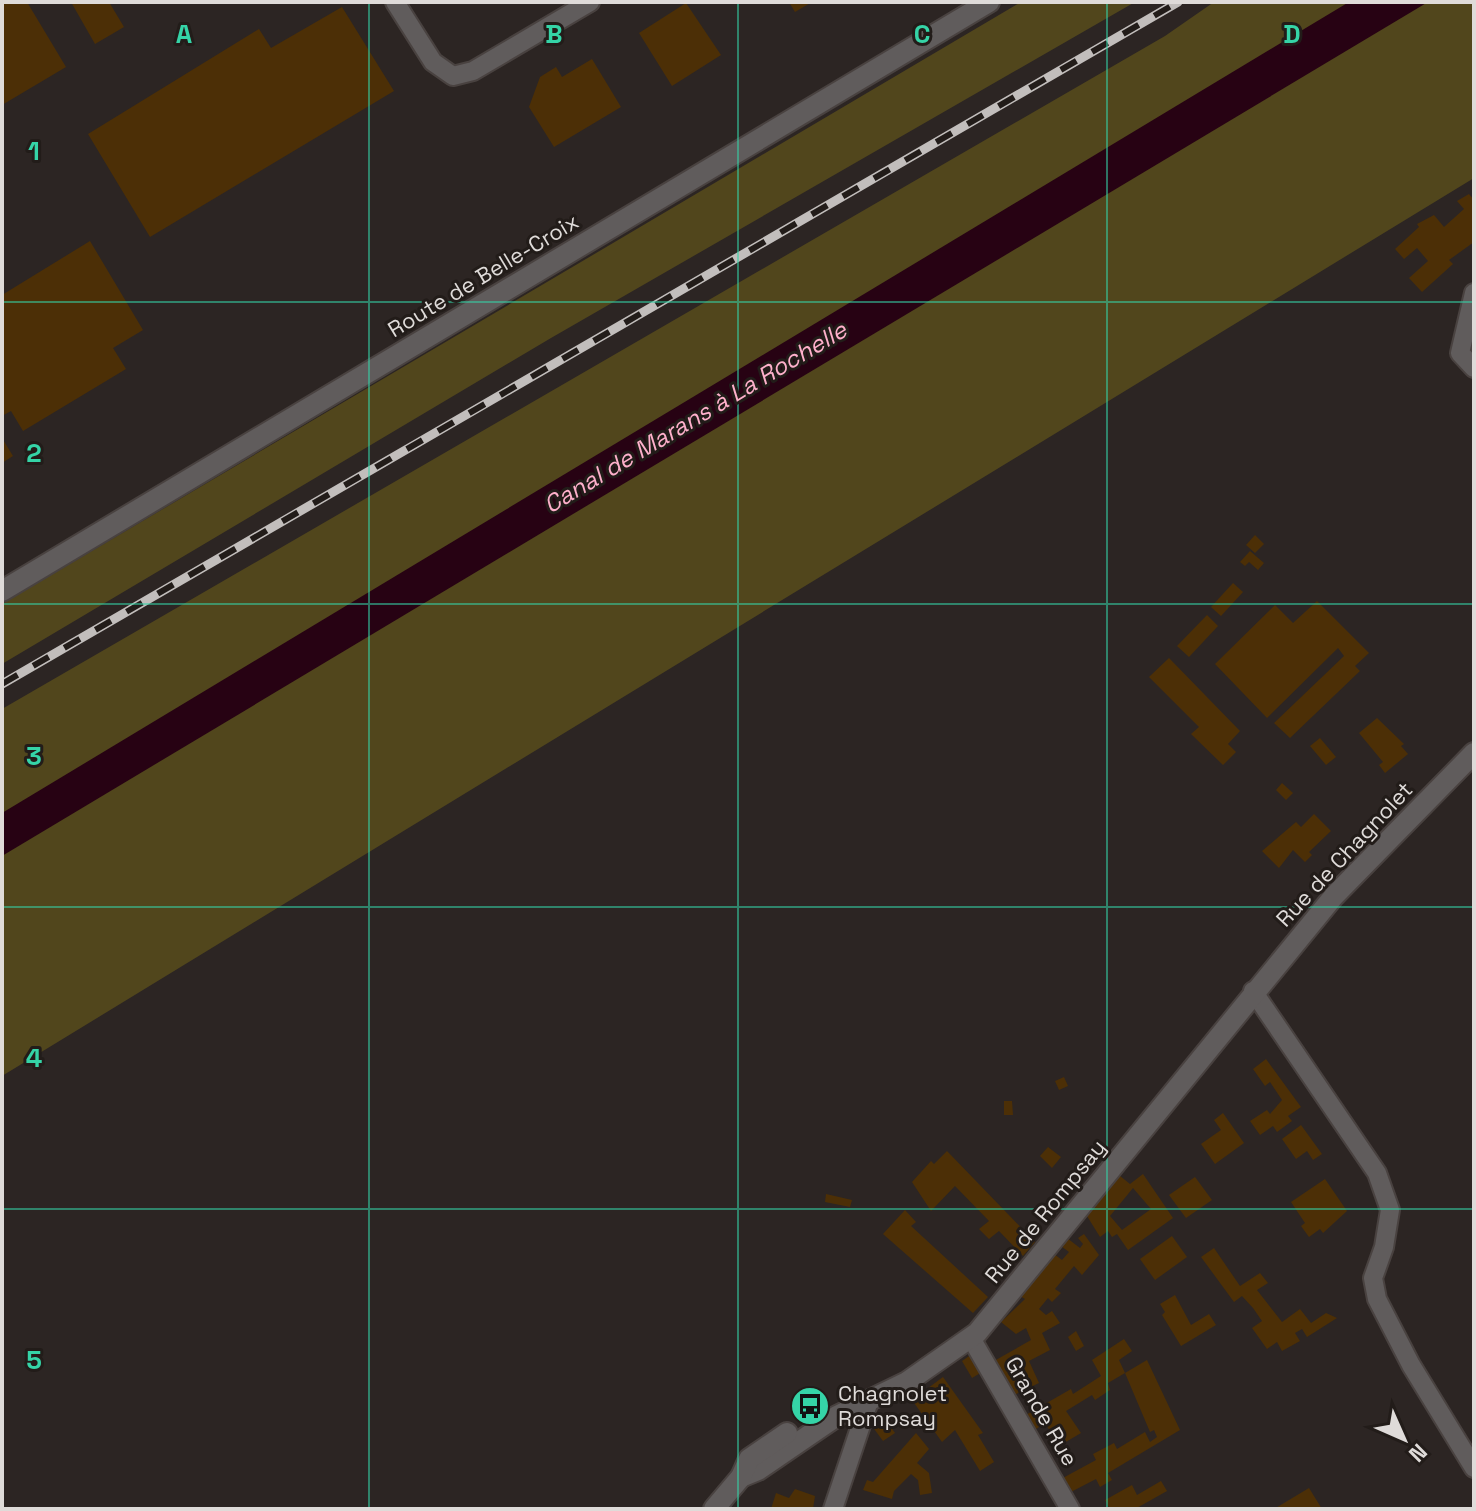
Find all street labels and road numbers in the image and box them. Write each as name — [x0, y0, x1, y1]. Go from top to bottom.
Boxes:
street label: Route de Belle-Croix — [383, 207, 583, 343]
street label: Rue de Chagnolet — [1270, 776, 1418, 932]
street label: Rue de Rompsay — [978, 1133, 1112, 1289]
street label: Grande Rue — [999, 1351, 1085, 1471]

